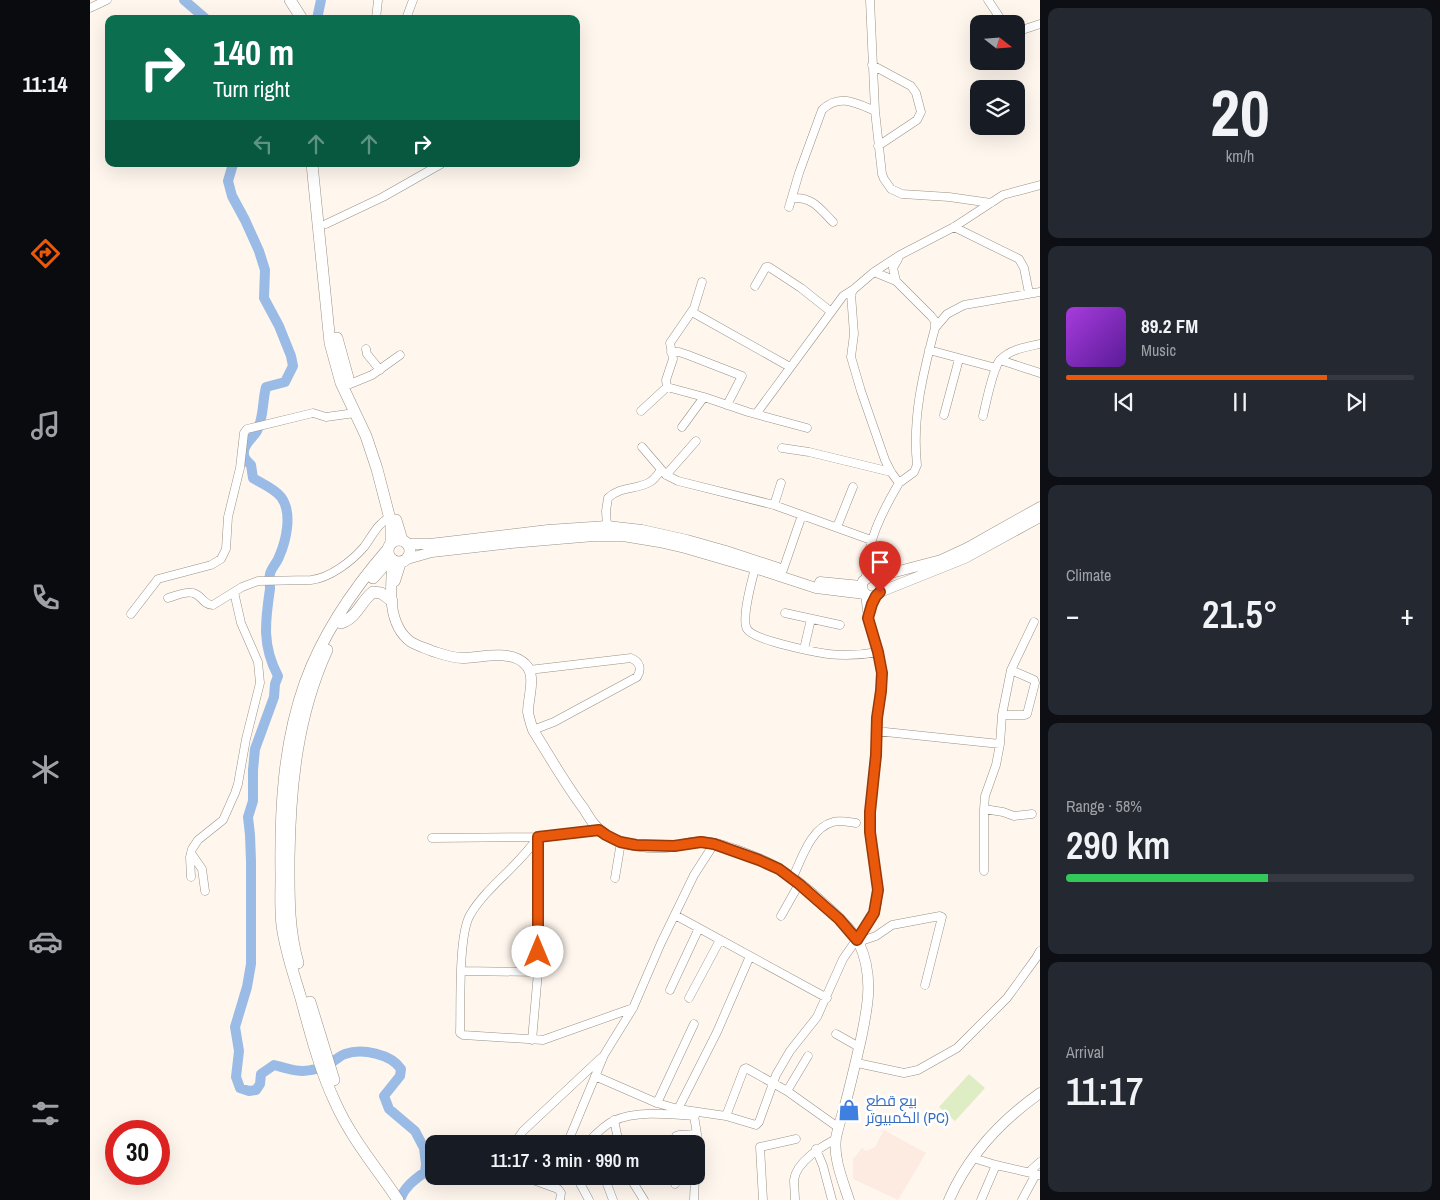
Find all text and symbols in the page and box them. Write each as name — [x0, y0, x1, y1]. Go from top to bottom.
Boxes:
north arrow — [970, 15, 1025, 70]
map controls — [970, 15, 1025, 135]
text: 140 m — [213, 29, 294, 76]
icon: right — [130, 35, 195, 100]
text: 11:14 — [22, 69, 68, 99]
text: 20 — [1210, 69, 1270, 156]
text: Turn right — [213, 74, 290, 104]
button: layers — [970, 80, 1025, 135]
icon: left — [249, 130, 277, 158]
icon: ahead — [302, 130, 330, 158]
icon: ahead — [355, 130, 383, 158]
icon: right — [408, 130, 436, 158]
text: km/h — [1226, 145, 1254, 167]
icon: directions — [28, 236, 63, 271]
text: 89.2 FM — [1141, 313, 1198, 339]
text: Music — [1141, 339, 1176, 361]
icon: previous — [1110, 388, 1138, 416]
icon: pause — [1226, 388, 1254, 416]
icon: next — [1342, 388, 1370, 416]
icon: music — [28, 408, 63, 443]
pin — [859, 541, 901, 592]
icon: arrive — [866, 548, 894, 576]
text: Climate — [1066, 564, 1111, 586]
icon: phone — [28, 580, 63, 615]
text: 21.5° — [1202, 589, 1278, 640]
text: − — [1066, 596, 1079, 634]
text: + — [1401, 596, 1414, 634]
icon: climate — [28, 752, 63, 787]
text: Range · 58% — [1066, 795, 1142, 817]
text: 290 km — [1066, 820, 1170, 871]
icon: car — [28, 924, 63, 959]
position arrow — [511, 925, 563, 977]
text: Arrival — [1066, 1041, 1104, 1063]
text: 11:17 — [1066, 1066, 1143, 1117]
place label: بيع قطع الكمبيوتر (PC) — [865, 1090, 949, 1128]
icon: filters — [28, 1096, 63, 1131]
shop icon: بيع قطع الكمبيوتر (PC) — [836, 1097, 862, 1123]
speed limit sign: 30 — [105, 1120, 170, 1185]
text: 11:17 · 3 min · 990 m — [491, 1147, 639, 1173]

